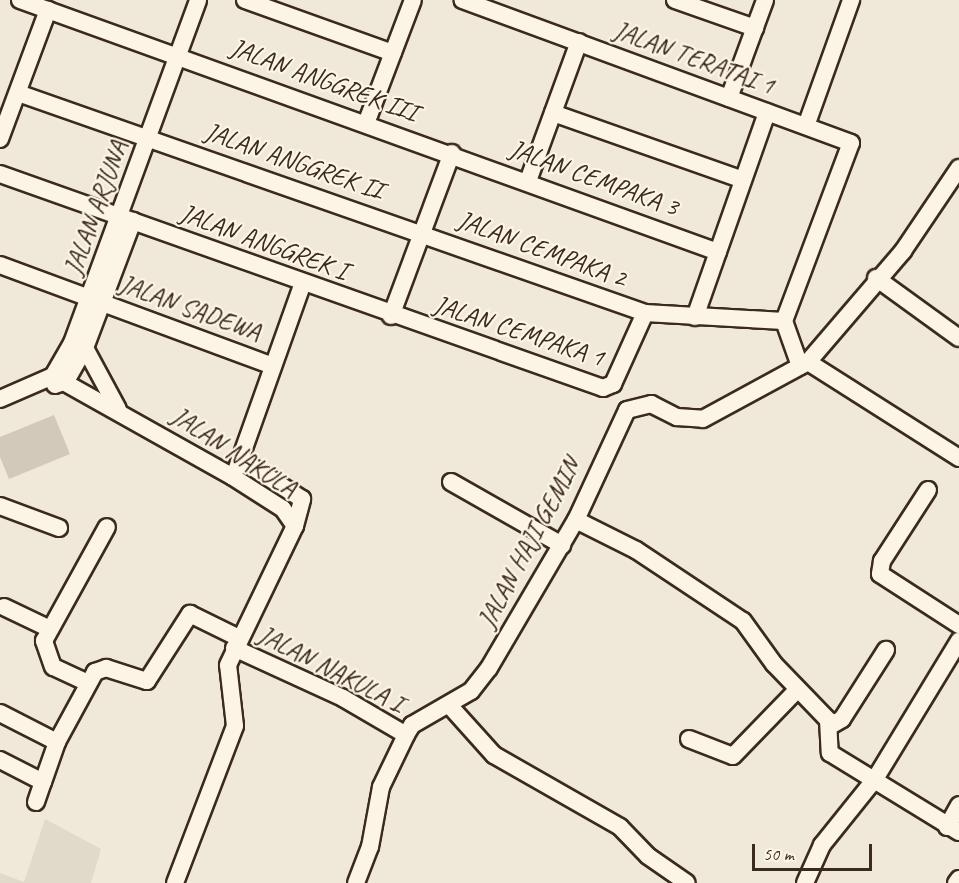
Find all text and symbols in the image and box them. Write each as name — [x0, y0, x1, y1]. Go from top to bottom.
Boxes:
street label: JALAN TERATAI 1 — [609, 15, 779, 101]
street label: JALAN ANGGREK III — [226, 32, 422, 128]
street label: JALAN ANGGREK II — [200, 116, 388, 206]
street label: JALAN CEMPAKA 3 — [505, 133, 683, 223]
street label: JALAN ARJUNA — [57, 137, 135, 279]
street label: JALAN ANGGREK I — [176, 197, 352, 287]
street label: JALAN CEMPAKA 2 — [453, 204, 631, 294]
street label: JALAN SADEWA — [115, 268, 265, 348]
street label: JALAN CEMPAKA 1 — [430, 289, 608, 373]
street label: JALAN NAKULA — [166, 400, 302, 504]
street label: JALAN HAJI GEMIN — [471, 453, 587, 633]
street label: JALAN NAKULA I — [253, 619, 409, 719]
scale bar — [755, 832, 875, 870]
text: 50 m — [763, 843, 794, 865]

